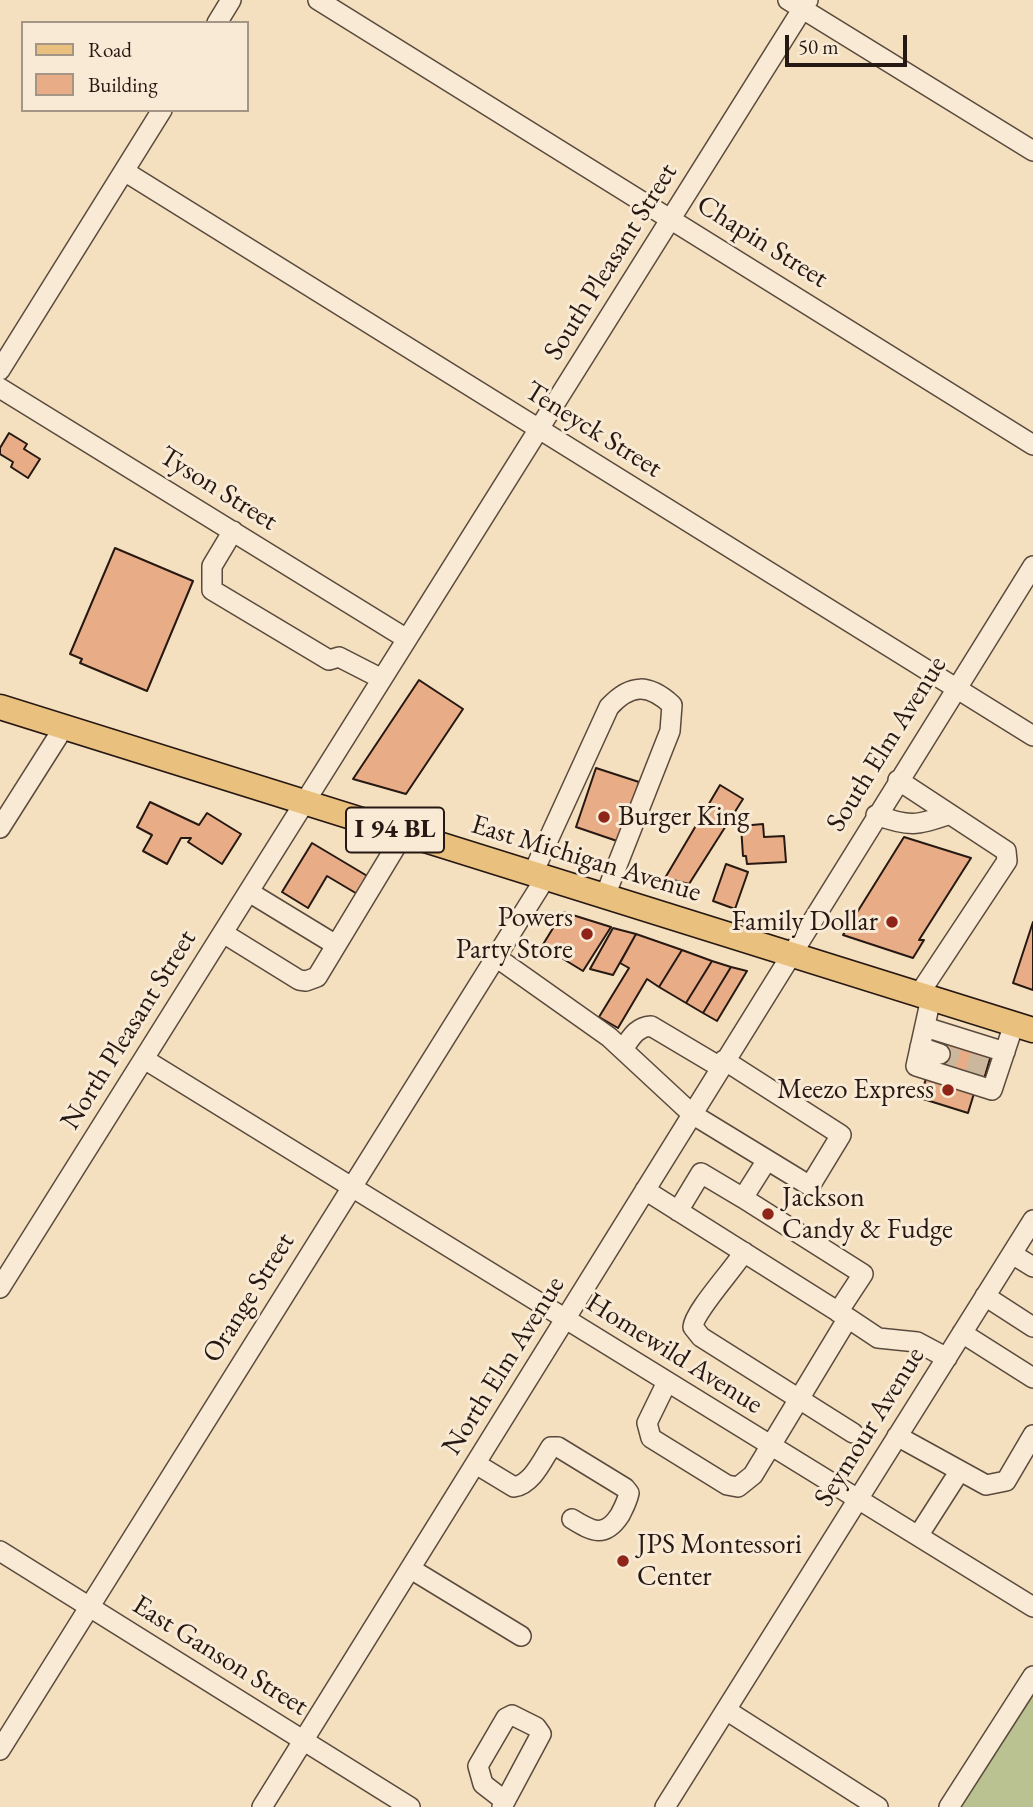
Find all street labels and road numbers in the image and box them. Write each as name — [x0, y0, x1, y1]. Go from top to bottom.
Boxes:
street label: South Pleasant Street — [537, 157, 685, 367]
street label: Chapin Street — [690, 188, 834, 296]
street label: Teneyck Street — [518, 375, 668, 485]
street label: Tyson Street — [153, 440, 283, 538]
street label: South Elm Avenue — [820, 650, 954, 838]
road number: I 94 BL — [346, 808, 444, 852]
street label: East Michigan Avenue — [467, 808, 705, 910]
street label: North Pleasant Street — [54, 924, 204, 1136]
street label: Orange Street — [196, 1227, 302, 1369]
street label: North Elm Avenue — [436, 1270, 572, 1462]
street label: Homewild Avenue — [579, 1286, 769, 1422]
street label: Seymour Avenue — [808, 1341, 932, 1513]
street label: East Ganson Street — [126, 1589, 314, 1723]

